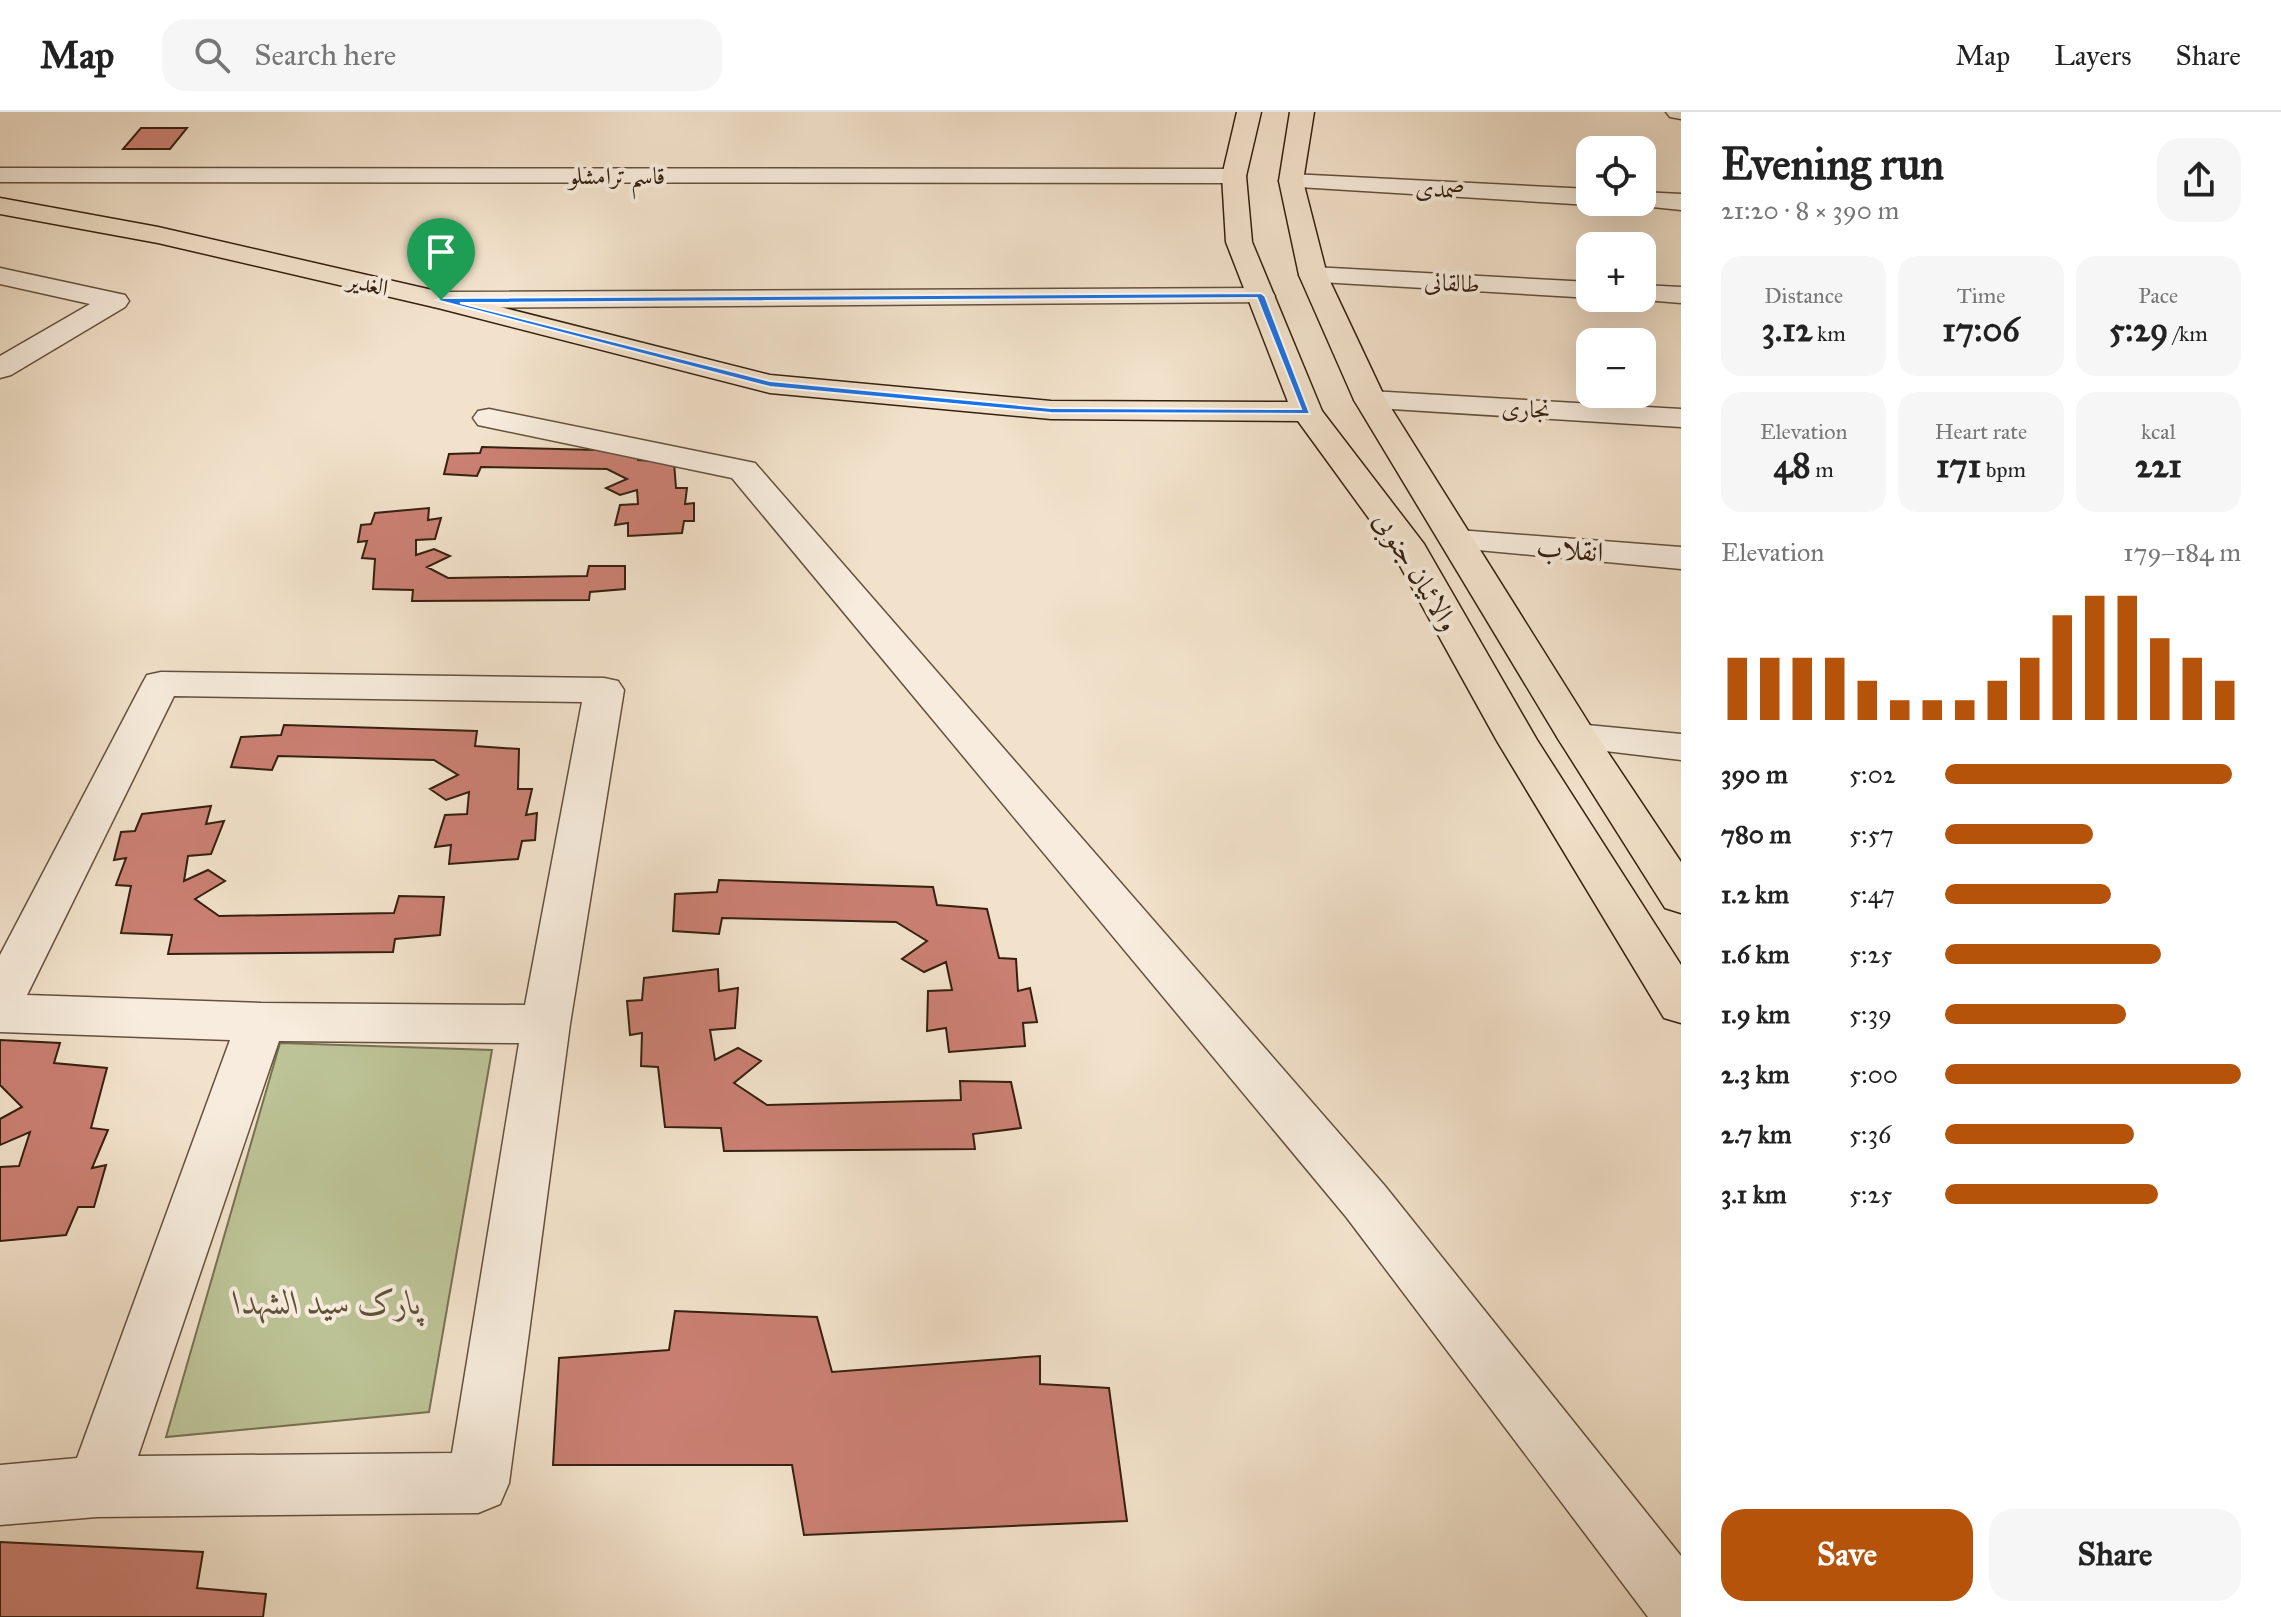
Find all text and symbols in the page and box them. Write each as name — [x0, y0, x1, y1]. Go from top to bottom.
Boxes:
search box — [162, 19, 722, 91]
text: Map — [40, 32, 114, 78]
icon: search — [190, 33, 234, 77]
text: Search here — [254, 37, 396, 73]
text: Map — [1955, 38, 2010, 73]
text: Layers — [2054, 38, 2132, 73]
text: Share — [2176, 38, 2241, 73]
map controls — [1576, 136, 1656, 408]
button: locate — [1576, 136, 1656, 216]
text: Evening run — [1721, 137, 1944, 191]
button: share — [2157, 138, 2241, 222]
street label: قاسم ترامشلو — [566, 161, 665, 200]
street label: صمدی — [1415, 173, 1465, 205]
text: 21:20 · 8 × 390 m — [1721, 194, 1899, 226]
pin — [407, 218, 475, 300]
icon: arrive — [419, 230, 463, 274]
button: + — [1576, 232, 1656, 312]
street label: الغدیر — [342, 264, 391, 303]
street label: طالقانی — [1424, 267, 1480, 299]
text: Distance — [1764, 282, 1843, 309]
text: Time — [1957, 282, 2005, 309]
text: Pace — [2138, 282, 2178, 309]
text: 3.12 — [1762, 309, 1812, 350]
text: 17:06 — [1942, 309, 2020, 350]
text: 5:29 — [2109, 309, 2168, 350]
text: km — [1812, 320, 1846, 347]
text: /km — [2168, 320, 2208, 347]
button: − — [1576, 328, 1656, 408]
street label: نجاری — [1501, 393, 1551, 425]
text: Elevation — [1760, 418, 1847, 445]
text: Heart rate — [1935, 418, 2027, 445]
text: kcal — [2141, 418, 2176, 445]
text: 48 — [1774, 445, 1811, 486]
text: 171 — [1936, 445, 1981, 486]
text: 221 — [2135, 445, 2182, 486]
text: m — [1811, 456, 1834, 483]
text: bpm — [1981, 456, 2026, 483]
street label: والائیان جنوبی — [1364, 505, 1467, 639]
street label: انقلاب — [1535, 529, 1605, 570]
text: Elevation — [1721, 536, 1824, 568]
text: 179–184 m — [2123, 536, 2241, 568]
text: 390 m — [1721, 758, 1788, 790]
text: 5:02 — [1849, 758, 1896, 790]
text: 780 m — [1721, 818, 1791, 850]
text: 5:57 — [1849, 818, 1894, 850]
text: 1.2 km — [1721, 878, 1789, 910]
text: 5:47 — [1849, 878, 1895, 910]
text: 1.6 km — [1721, 938, 1790, 970]
text: 5:25 — [1849, 938, 1892, 970]
text: 1.9 km — [1721, 998, 1790, 1030]
text: 5:39 — [1849, 998, 1892, 1030]
text: 2.3 km — [1721, 1058, 1790, 1090]
text: 5:00 — [1849, 1058, 1898, 1090]
text: 2.7 km — [1721, 1118, 1792, 1150]
text: 5:36 — [1849, 1118, 1891, 1150]
text: 3.1 km — [1721, 1178, 1787, 1210]
text: 5:25 — [1849, 1178, 1892, 1210]
park label: پارک سید الشهدا — [232, 1282, 424, 1327]
button: Save — [1721, 1509, 1973, 1601]
button: Share — [1989, 1509, 2241, 1601]

